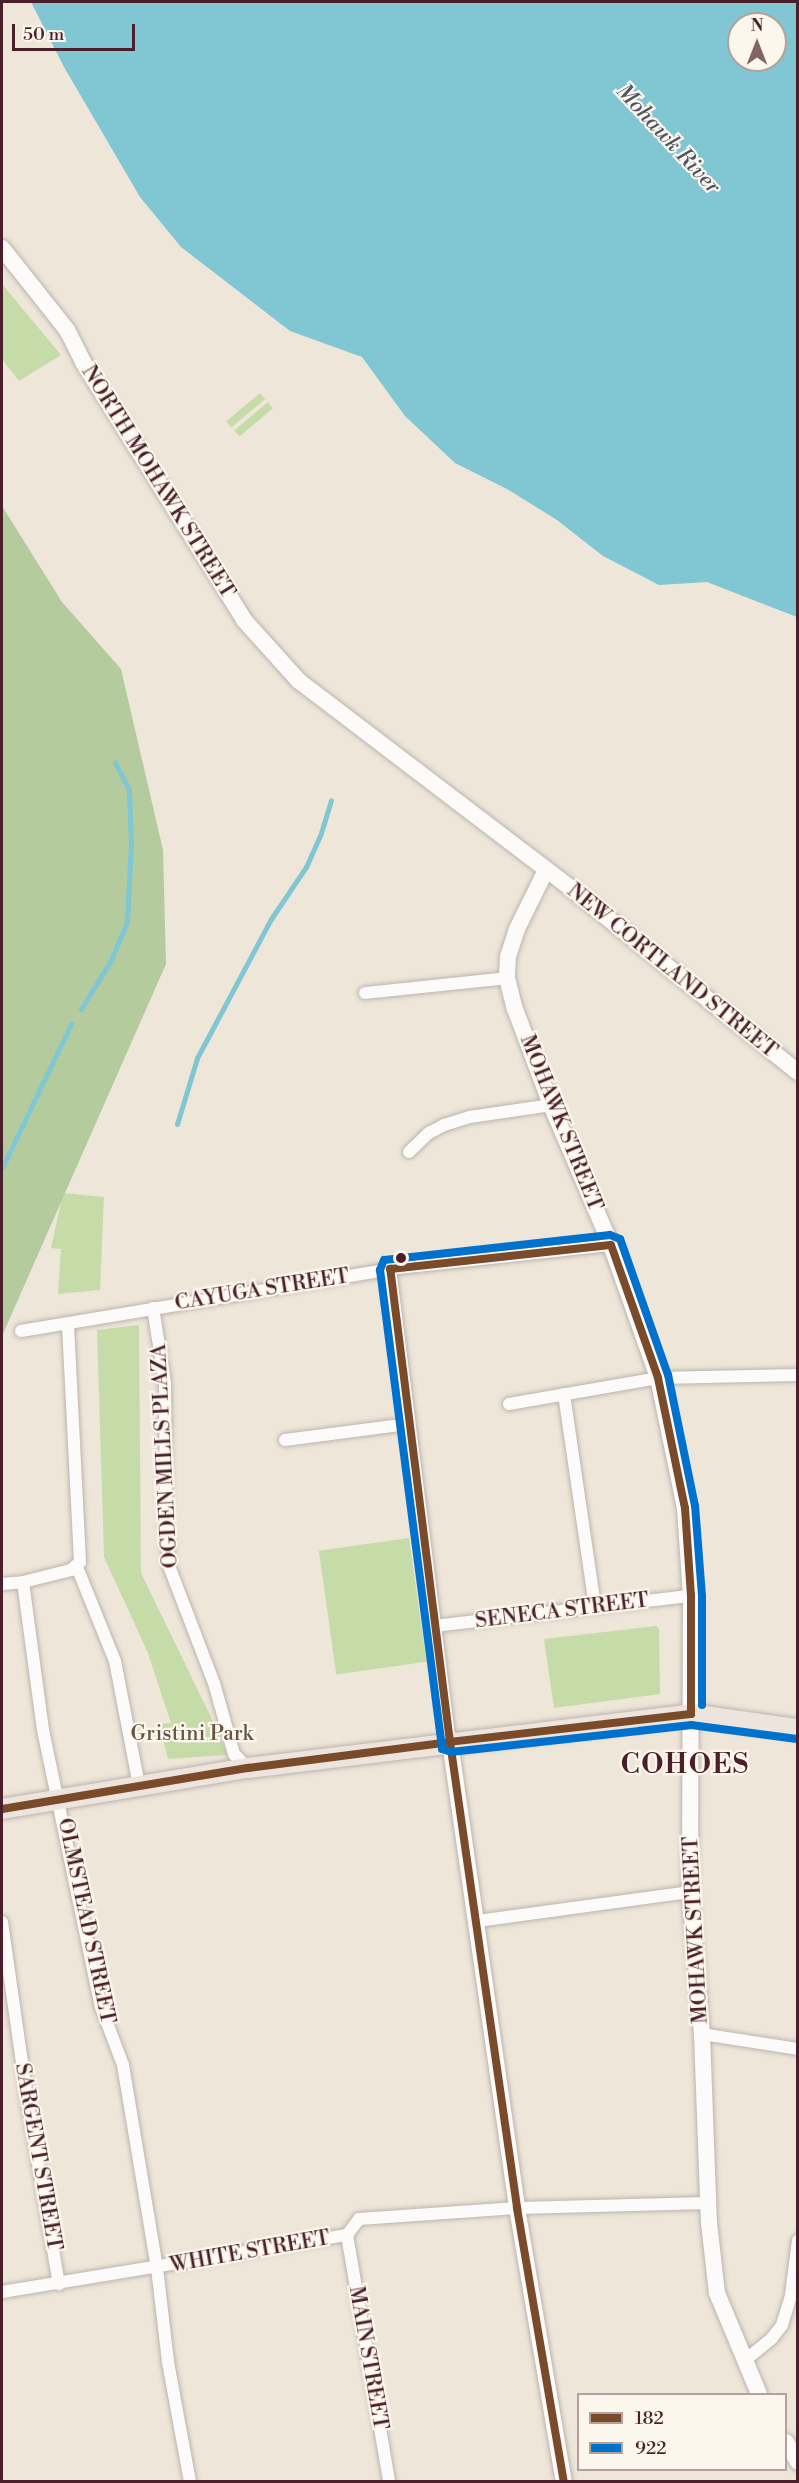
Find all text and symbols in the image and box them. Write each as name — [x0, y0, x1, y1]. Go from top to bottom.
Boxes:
scale bar — [15, 12, 138, 50]
north arrow — [727, 12, 787, 72]
text: N — [751, 16, 763, 36]
text: 50 m — [23, 23, 64, 46]
water label: Mohawk River — [610, 78, 726, 200]
street label: NORTH MOHAWK STREET — [76, 361, 240, 603]
street label: NEW CORTLAND STREET — [562, 878, 782, 1064]
street label: MOHAWK STREET — [514, 1031, 608, 1215]
unlabelled marker — [395, 1252, 407, 1264]
street label: CAYUGA STREET — [173, 1264, 351, 1316]
street label: OGDEN MILLS PLAZA — [147, 1343, 183, 1569]
street label: SENECA STREET — [474, 1588, 650, 1634]
park label: Gristini Park — [130, 1721, 254, 1747]
district label: COHOES — [620, 1750, 750, 1782]
street label: OLMSTEAD STREET — [52, 1816, 120, 2026]
street label: MOHAWK STREET — [679, 1836, 713, 2024]
street label: SARGENT STREET — [9, 2061, 67, 2253]
street label: WHITE STREET — [168, 2226, 332, 2278]
street label: MAIN STREET — [343, 2284, 393, 2432]
legend — [577, 2393, 787, 2471]
text: 182 — [635, 2407, 664, 2430]
text: 922 — [635, 2437, 666, 2460]

